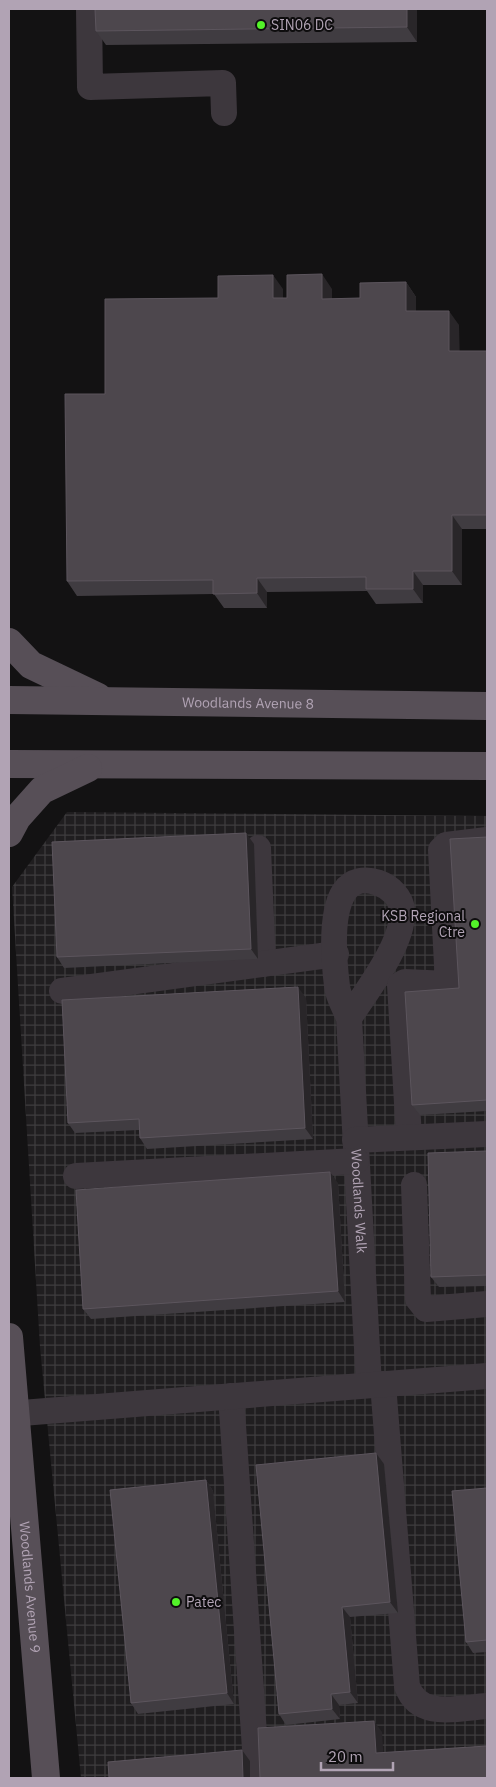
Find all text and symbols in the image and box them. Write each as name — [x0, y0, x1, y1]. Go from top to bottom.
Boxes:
place label: SIN06 DC — [271, 16, 333, 34]
marker: SIN06 DC — [255, 19, 267, 31]
street label: Woodlands Avenue 8 — [182, 693, 314, 713]
place label: KSB Regional Ctre — [381, 907, 465, 941]
marker: KSB Regional Ctre — [469, 918, 481, 930]
street label: Woodlands Walk — [347, 1148, 371, 1255]
street label: Woodlands Avenue 9 — [15, 1521, 44, 1654]
place label: Patec — [186, 1593, 221, 1611]
marker: Patec — [170, 1596, 182, 1608]
scale bar — [321, 1740, 394, 1772]
text: 20 m — [328, 1747, 363, 1766]

